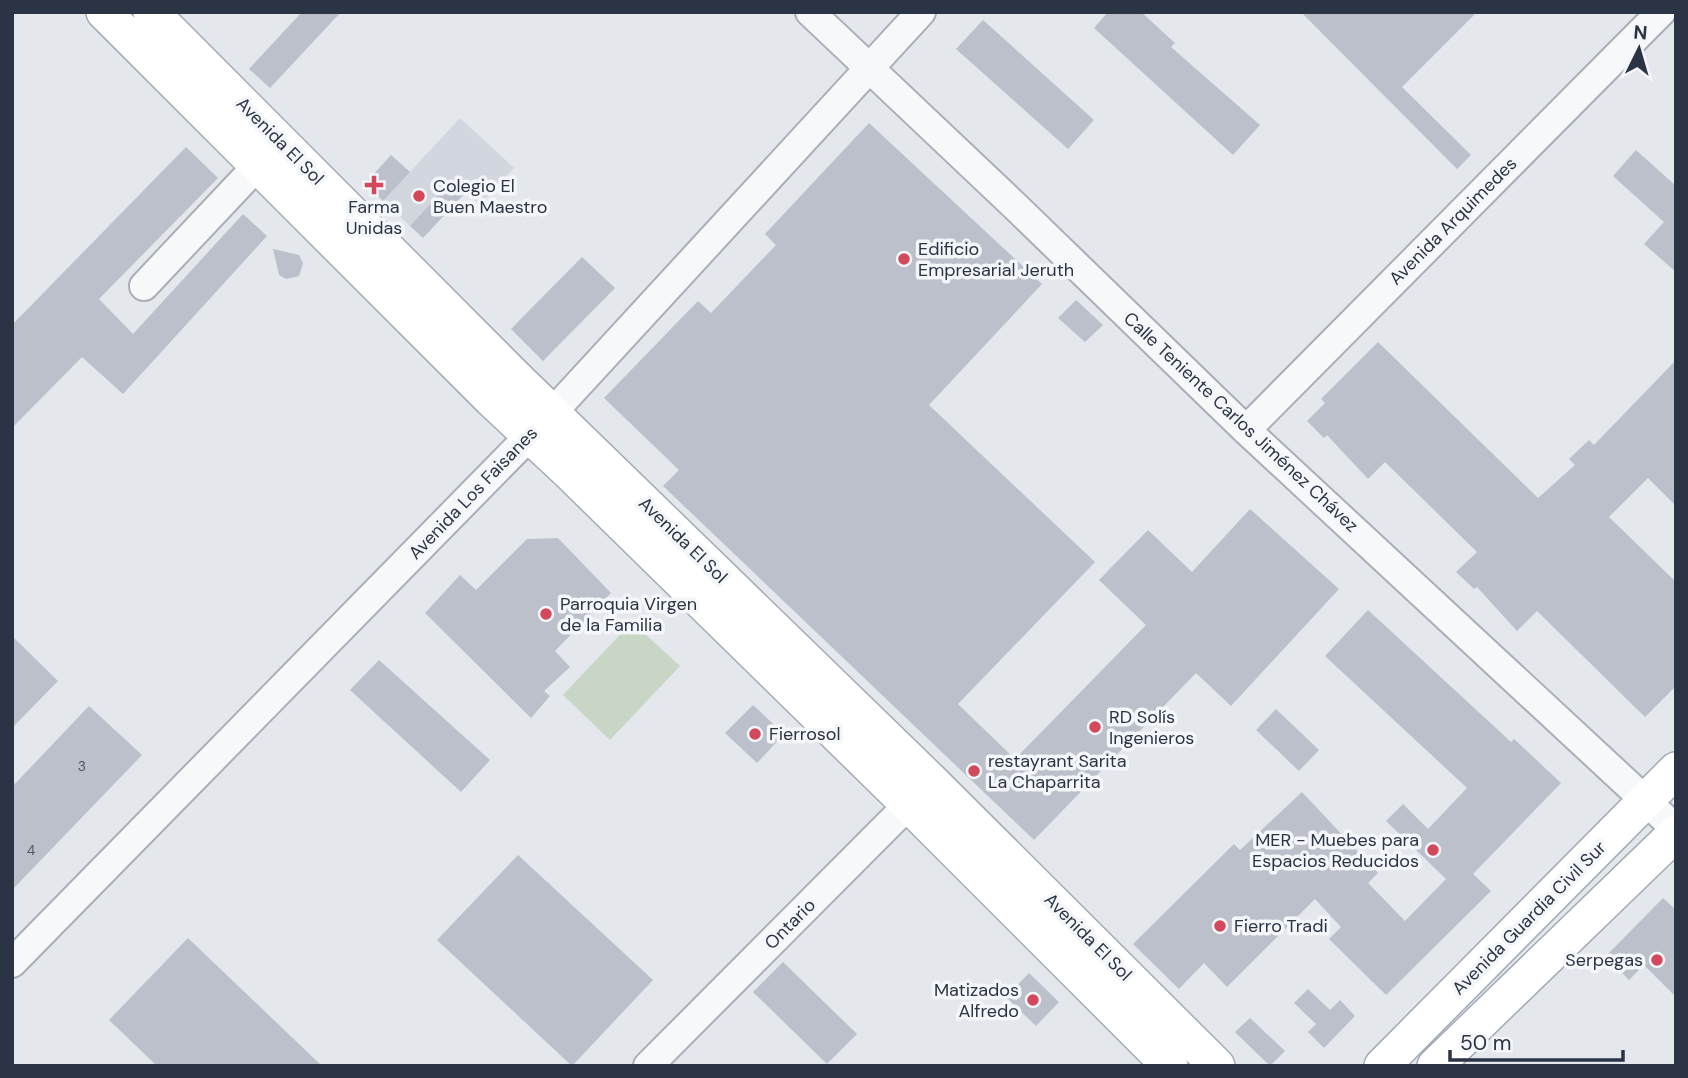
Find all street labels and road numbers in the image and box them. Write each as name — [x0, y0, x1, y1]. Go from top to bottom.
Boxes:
street label: Avenida El Sol — [231, 92, 329, 190]
street label: Avenida Arquimedes — [1384, 152, 1522, 290]
street label: Calle Teniente Carlos Jiménez Chávez — [1118, 307, 1364, 537]
street label: Avenida Los Faisanes — [403, 421, 543, 565]
street label: Avenida El Sol — [633, 491, 733, 589]
street label: Avenida Guardia Civil Sur — [1447, 836, 1611, 1000]
street label: Avenida El Sol — [1039, 888, 1137, 986]
street label: Ontario — [759, 893, 821, 955]

